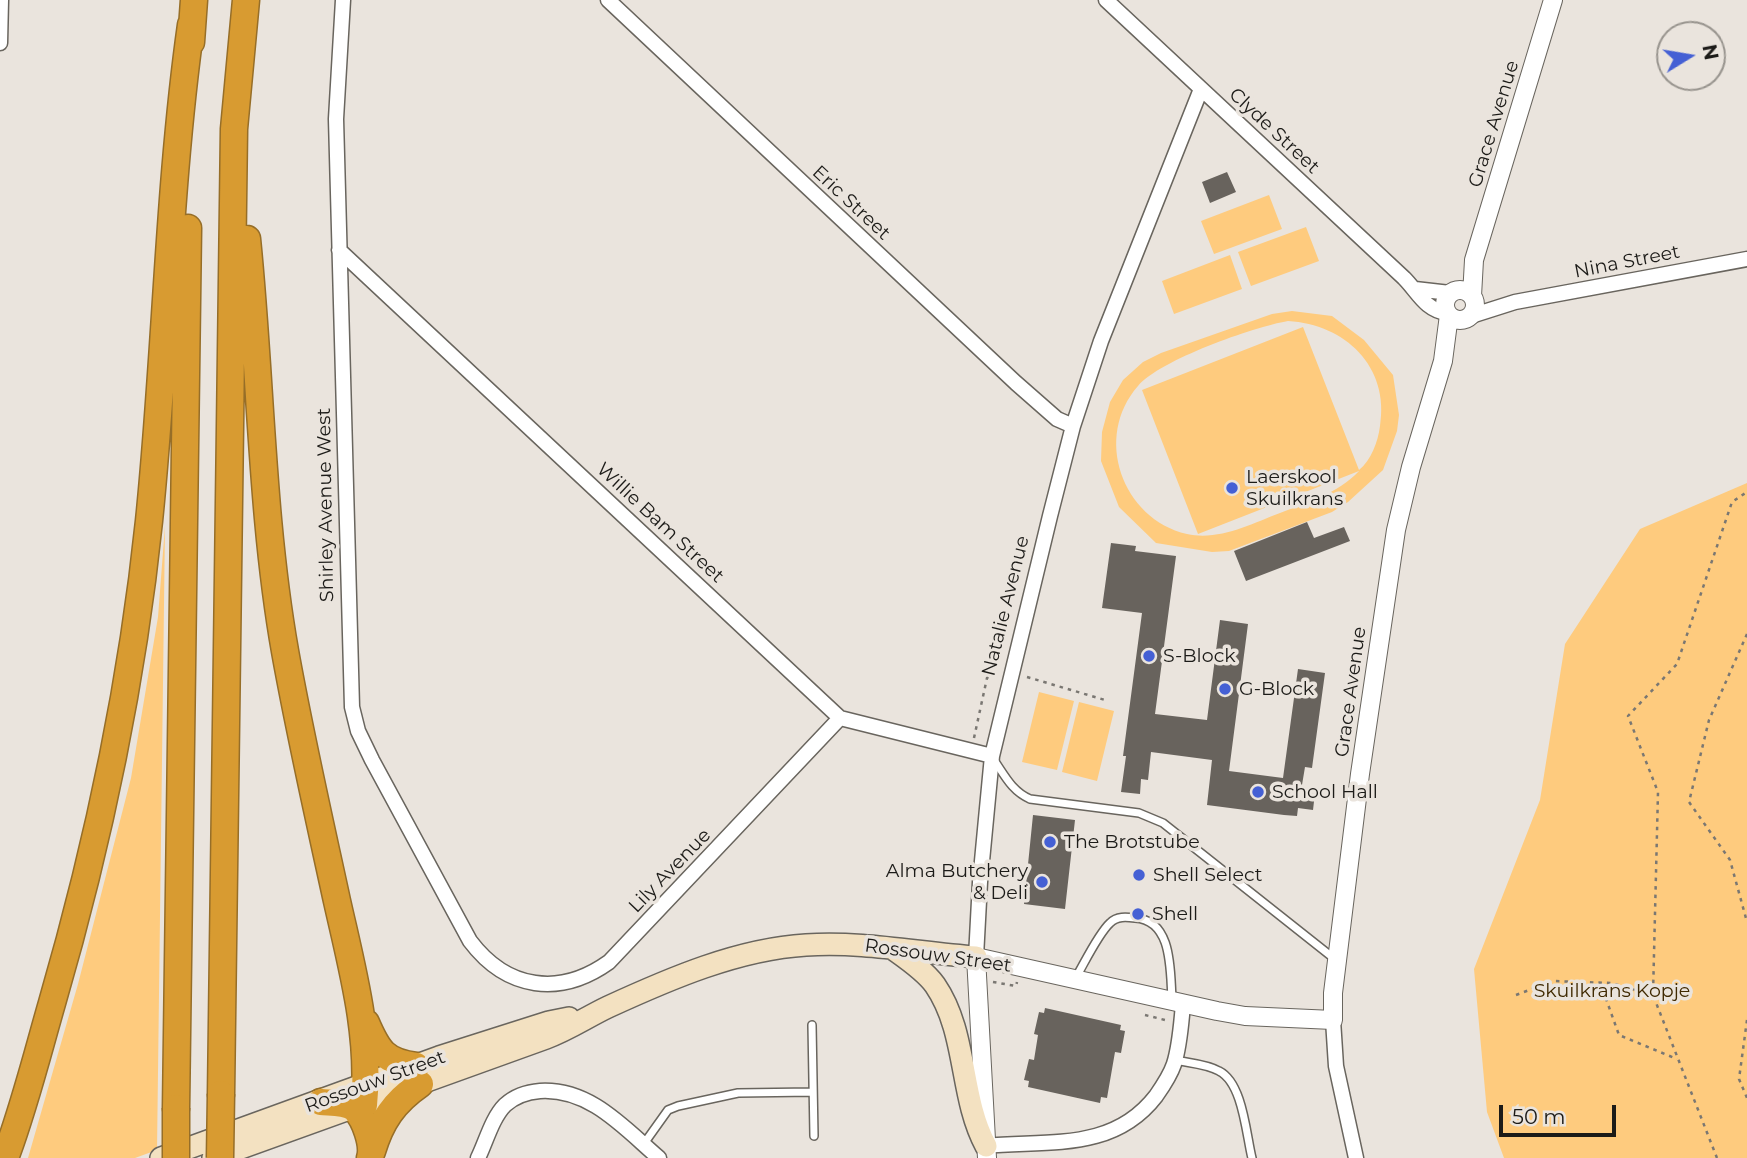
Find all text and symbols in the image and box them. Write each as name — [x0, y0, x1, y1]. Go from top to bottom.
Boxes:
north arrow — [1656, 21, 1726, 91]
text: N — [1697, 43, 1723, 62]
street label: Grace Avenue — [1464, 58, 1524, 190]
street label: Clyde Street — [1224, 83, 1324, 179]
street label: Eric Street — [807, 161, 895, 245]
street label: Nina Street — [1572, 241, 1682, 283]
street label: Shirley Avenue West — [313, 408, 339, 602]
street label: Willie Bam Street — [592, 458, 728, 588]
place label: Laerskool Skuilkrans — [1246, 466, 1343, 510]
marker: Laerskool Skuilkrans — [1224, 480, 1240, 496]
street label: Natalie Avenue — [978, 534, 1034, 678]
street label: Grace Avenue — [1331, 625, 1371, 759]
place label: S-Block — [1163, 645, 1236, 667]
marker: S-Block — [1141, 648, 1157, 664]
place label: G-Block — [1239, 678, 1314, 700]
marker: G-Block — [1217, 681, 1233, 697]
place label: School Hall — [1272, 781, 1378, 803]
marker: School Hall — [1250, 784, 1266, 800]
street label: Lily Avenue — [624, 824, 716, 918]
place label: The Brotstube — [1064, 831, 1200, 853]
marker: The Brotstube — [1042, 834, 1058, 850]
place label: Alma Butchery & Deli — [886, 860, 1028, 904]
place label: Shell Select — [1153, 864, 1262, 886]
marker: Shell Select — [1131, 867, 1147, 883]
marker: Alma Butchery & Deli — [1034, 874, 1050, 890]
place label: Shell — [1152, 903, 1198, 925]
marker: Shell — [1130, 906, 1146, 922]
street label: Rossouw Street — [863, 934, 1013, 978]
park label: Skuilkrans Kopje — [1534, 980, 1690, 1002]
street label: Rossouw Street — [302, 1046, 448, 1118]
scale bar — [1502, 1092, 1619, 1136]
text: 50 m — [1512, 1104, 1566, 1129]

